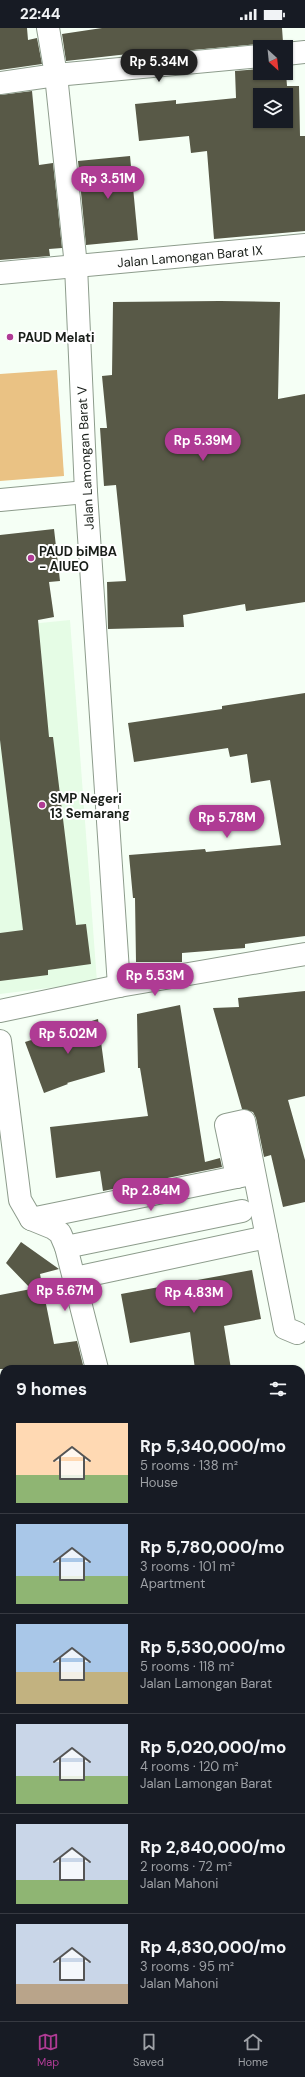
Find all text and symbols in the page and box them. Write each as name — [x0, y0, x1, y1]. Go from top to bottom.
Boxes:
text: 22:44 — [20, 4, 61, 24]
north arrow — [253, 40, 293, 80]
map controls — [253, 40, 293, 128]
pin: Rp 5.34M — [118, 49, 200, 83]
text: Rp 5.34M — [130, 53, 188, 70]
button: layers — [253, 88, 293, 128]
pin: Rp 3.51M — [67, 166, 149, 200]
text: Rp 3.51M — [80, 170, 136, 187]
street label: Jalan Lamongan Barat IX — [116, 242, 264, 271]
place label: PAUD Melati — [18, 329, 95, 346]
marker: PAUD Melati — [5, 332, 15, 342]
street label: Jalan Lamongan Barat V — [73, 385, 98, 530]
pin: Rp 5.39M — [162, 428, 244, 462]
text: Rp 5.39M — [174, 432, 232, 449]
place label: PAUD biMBA - AIUEO — [39, 543, 117, 575]
marker: PAUD biMBA - AIUEO — [26, 553, 36, 563]
place label: SMP Negeri 13 Semarang — [50, 790, 130, 822]
marker: SMP Negeri 13 Semarang — [37, 800, 47, 810]
pin: Rp 5.78M — [186, 805, 268, 839]
text: Rp 5.78M — [198, 809, 256, 826]
pin: Rp 5.53M — [114, 963, 196, 997]
text: Rp 5.53M — [126, 967, 184, 984]
pin: Rp 5.02M — [27, 1021, 109, 1055]
text: Rp 5.02M — [39, 1025, 97, 1042]
pin: Rp 2.84M — [110, 1178, 192, 1212]
text: Rp 2.84M — [122, 1182, 180, 1199]
pin: Rp 5.67M — [24, 1278, 106, 1312]
pin: Rp 4.83M — [153, 1280, 235, 1314]
text: Rp 5.67M — [36, 1282, 94, 1299]
text: Rp 4.83M — [164, 1284, 224, 1301]
text: 9 homes — [16, 1378, 87, 1400]
icon: filters — [267, 1378, 289, 1400]
text: Rp 5,340,000/mo — [140, 1435, 286, 1457]
icon: home — [48, 1439, 96, 1487]
text: 5 rooms · 138 m² — [140, 1457, 238, 1474]
text: House — [140, 1474, 178, 1491]
text: Rp 5,780,000/mo — [140, 1536, 285, 1558]
icon: home — [48, 1540, 96, 1588]
text: 3 rooms · 101 m² — [140, 1558, 235, 1575]
text: Apartment — [140, 1575, 205, 1592]
text: Rp 5,530,000/mo — [140, 1636, 286, 1658]
icon: home — [48, 1640, 96, 1688]
text: 5 rooms · 118 m² — [140, 1658, 234, 1675]
text: Jalan Lamongan Barat — [140, 1675, 272, 1692]
text: Rp 5,020,000/mo — [140, 1736, 286, 1758]
icon: home — [48, 1740, 96, 1788]
text: 4 rooms · 120 m² — [140, 1758, 239, 1775]
text: Jalan Lamongan Barat — [140, 1775, 272, 1792]
text: Rp 2,840,000/mo — [140, 1836, 286, 1858]
icon: home — [48, 1840, 96, 1888]
text: 2 rooms · 72 m² — [140, 1858, 232, 1875]
text: Jalan Mahoni — [140, 1875, 218, 1892]
text: Rp 4,830,000/mo — [140, 1936, 286, 1958]
icon: home — [48, 1940, 96, 1988]
text: 3 rooms · 95 m² — [140, 1958, 234, 1975]
text: Jalan Mahoni — [140, 1975, 218, 1992]
tab: Map — [37, 2031, 59, 2069]
tab: Saved — [133, 2031, 164, 2069]
tab: Home — [238, 2031, 268, 2069]

